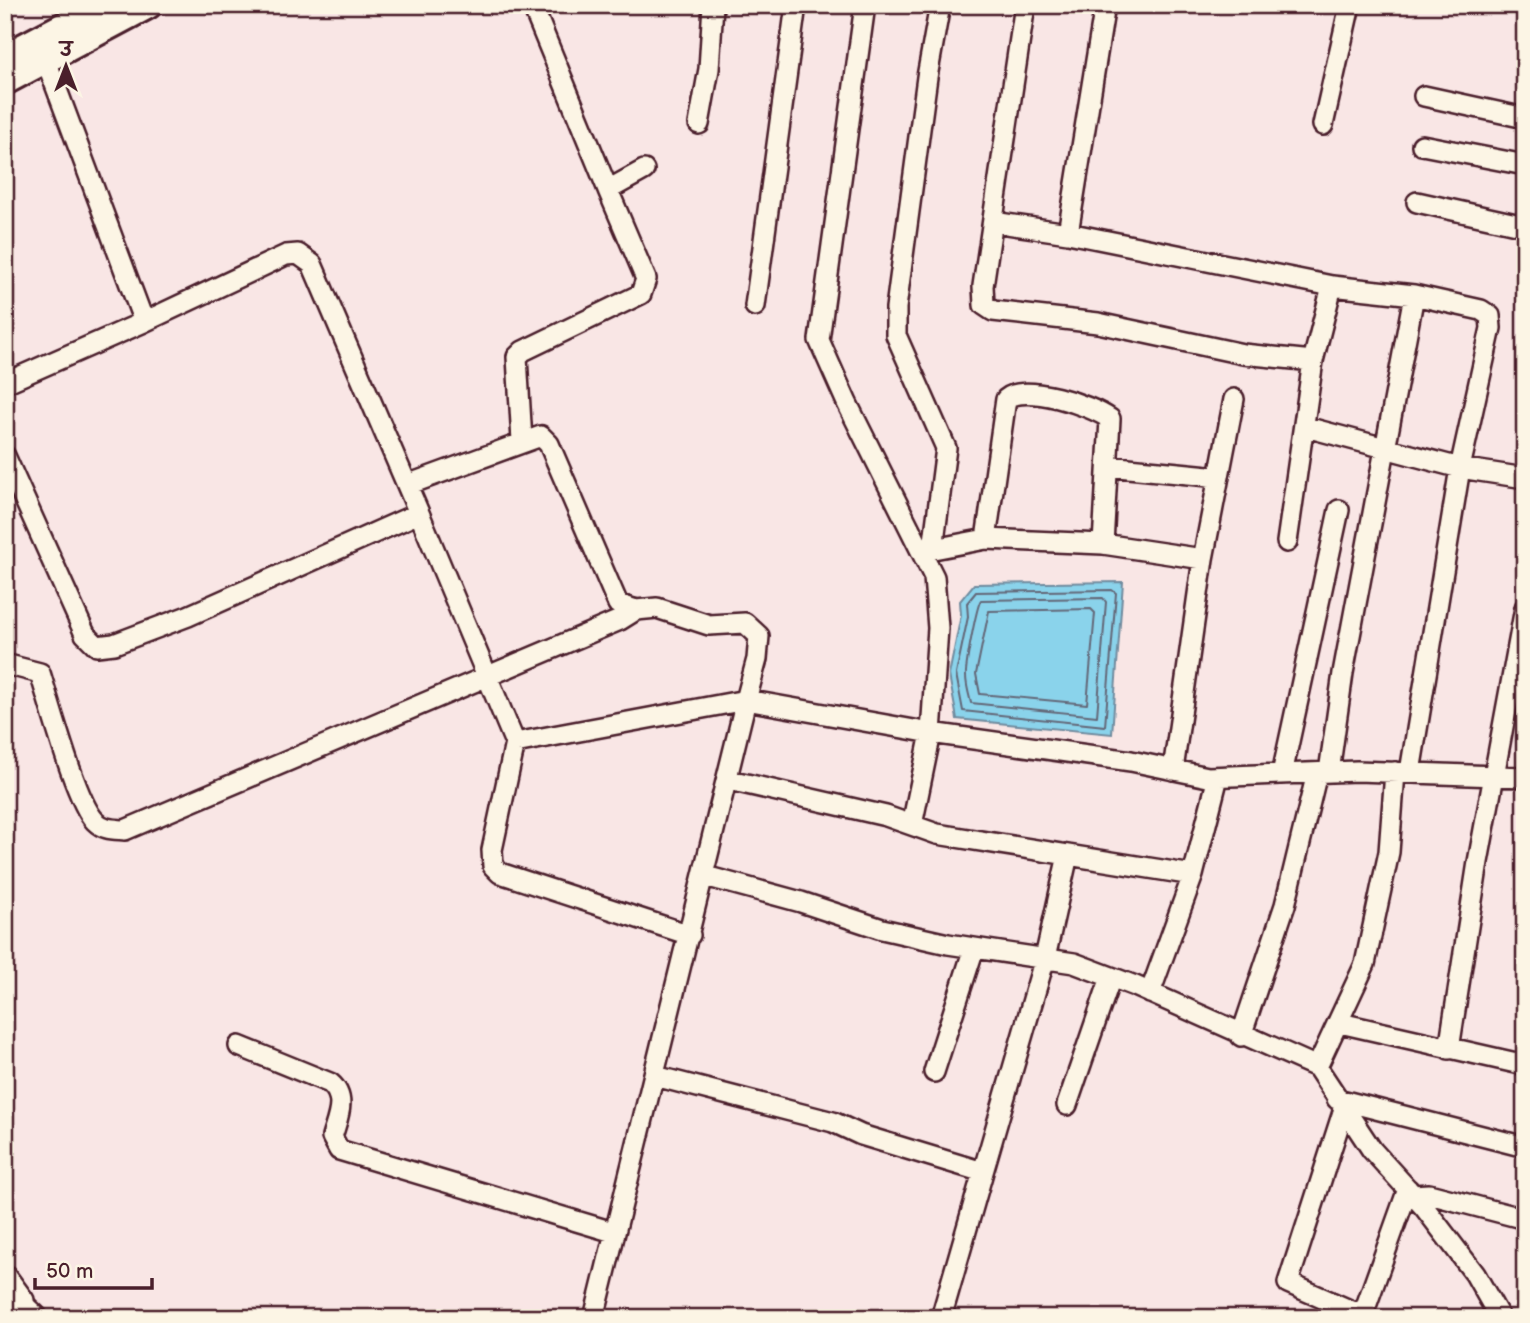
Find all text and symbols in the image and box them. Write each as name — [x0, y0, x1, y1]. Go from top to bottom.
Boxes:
north arrow — [32, 32, 102, 102]
text: उ — [58, 39, 75, 62]
scale bar — [35, 1246, 152, 1290]
text: 50 m — [46, 1259, 93, 1284]

